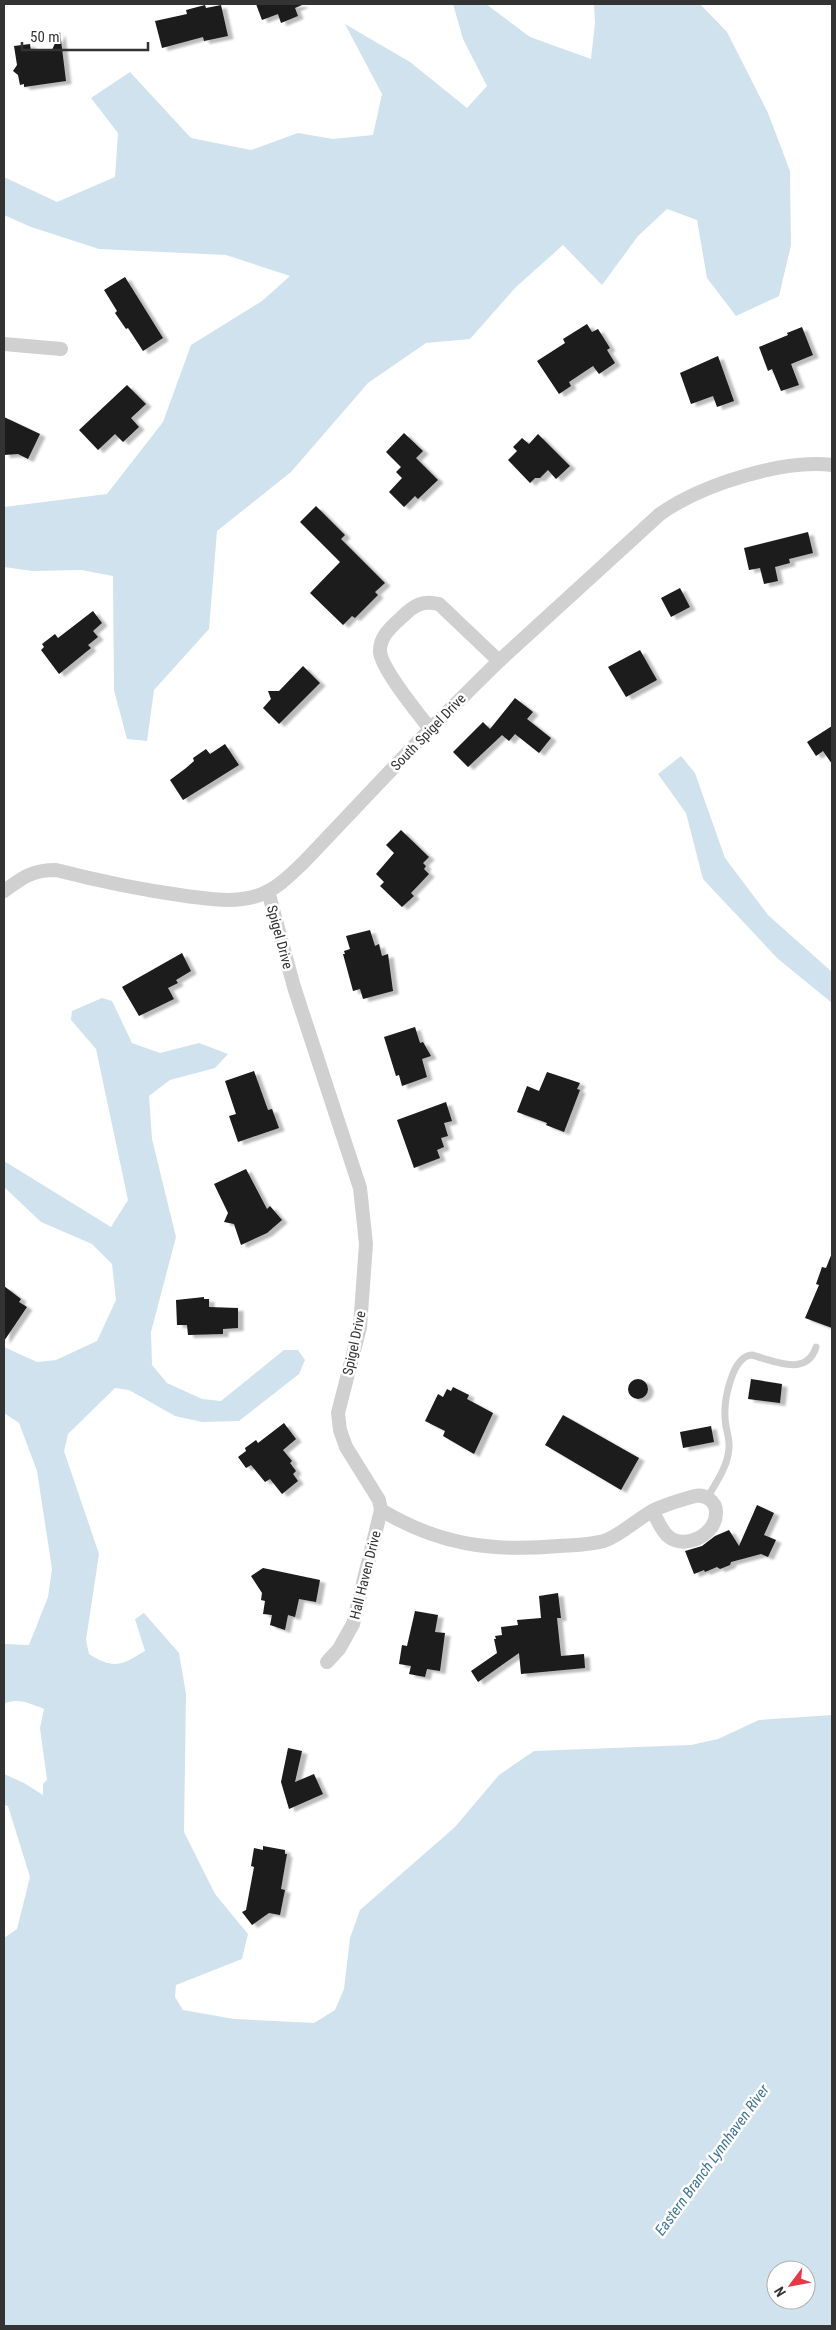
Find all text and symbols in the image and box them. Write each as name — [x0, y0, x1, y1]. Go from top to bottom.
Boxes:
scale bar — [22, 20, 149, 52]
text: 50 m — [30, 28, 60, 46]
street label: South Spigel Drive — [387, 690, 469, 774]
street label: Spigel Drive — [264, 903, 296, 971]
street label: Spigel Drive — [339, 1309, 369, 1377]
street label: Hall Haven Drive — [346, 1529, 384, 1621]
water label: Eastern Branch Lynnhaven River — [651, 2081, 773, 2239]
north arrow — [766, 2260, 816, 2310]
text: N — [771, 2284, 789, 2300]

